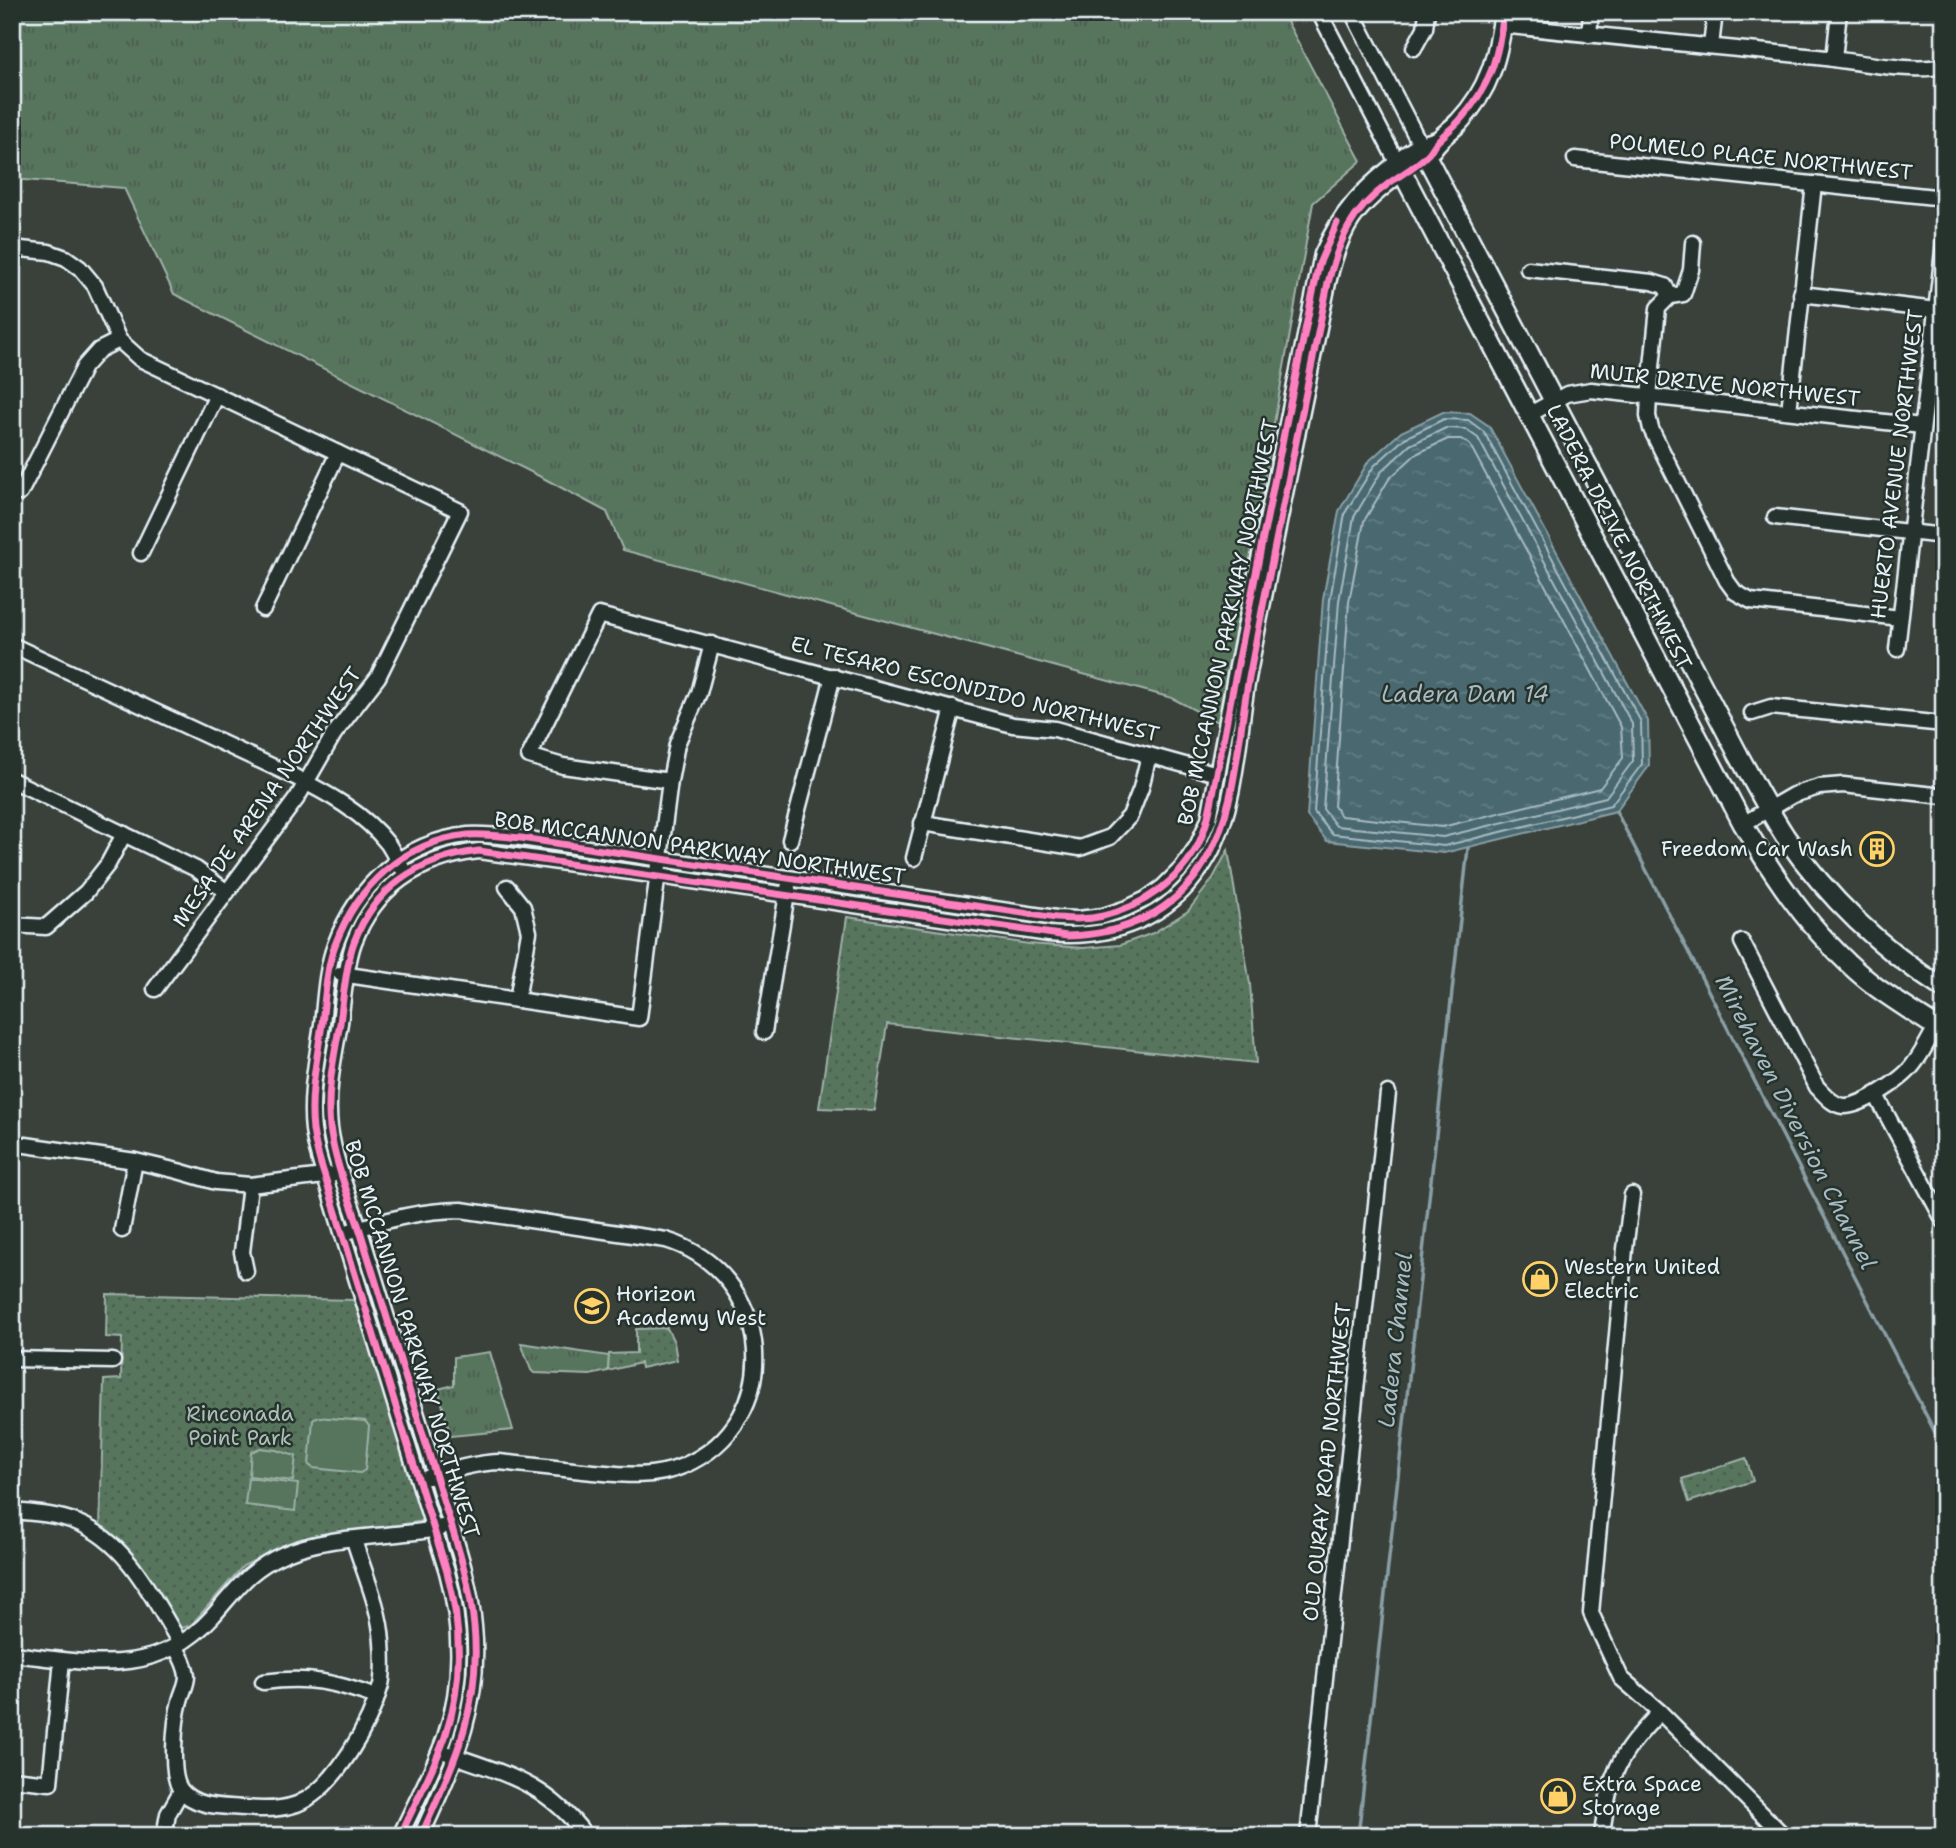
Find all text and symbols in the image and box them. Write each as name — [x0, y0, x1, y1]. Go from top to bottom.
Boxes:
street label: POLMELO PLACE NORTHWEST — [1608, 127, 1914, 187]
street label: HUERTO AVENUE NORTHWEST — [1864, 307, 1930, 620]
street label: MUIR DRIVE NORTHWEST — [1588, 357, 1862, 413]
street label: LADERA DRIVE NORTHWEST — [1540, 400, 1698, 674]
street label: BOB MCCANNON PARKWAY NORTHWEST — [1171, 416, 1285, 828]
street label: EL TESARO ESCONDIDO NORTHWEST — [788, 630, 1162, 748]
street label: MESA DE ARENA NORTHWEST — [166, 661, 368, 933]
water label: Ladera Dam 14 — [1381, 679, 1549, 709]
street label: BOB MCCANNON PARKWAY NORTHWEST — [493, 805, 907, 891]
building icon: Freedom Car Wash — [1858, 830, 1896, 868]
place label: Freedom Car Wash — [1661, 835, 1853, 863]
water label: Mirehaven Diversion Channel — [1708, 970, 1884, 1274]
street label: BOB MCCANNON PARKWAY NORTHWEST — [338, 1137, 486, 1542]
water label: Ladera Channel — [1371, 1251, 1419, 1429]
place label: Western United Electric — [1564, 1253, 1720, 1305]
shop icon: Western United Electric — [1521, 1260, 1559, 1298]
place label: Horizon Academy West — [616, 1280, 767, 1332]
school or university icon: Horizon Academy West — [573, 1287, 611, 1325]
street label: OLD OURAY ROAD NORTHWEST — [1296, 1301, 1358, 1623]
park label: Rinconada Point Park — [186, 1400, 294, 1452]
place label: Extra Space Storage — [1582, 1770, 1702, 1822]
shop icon: Extra Space Storage — [1539, 1777, 1577, 1815]

